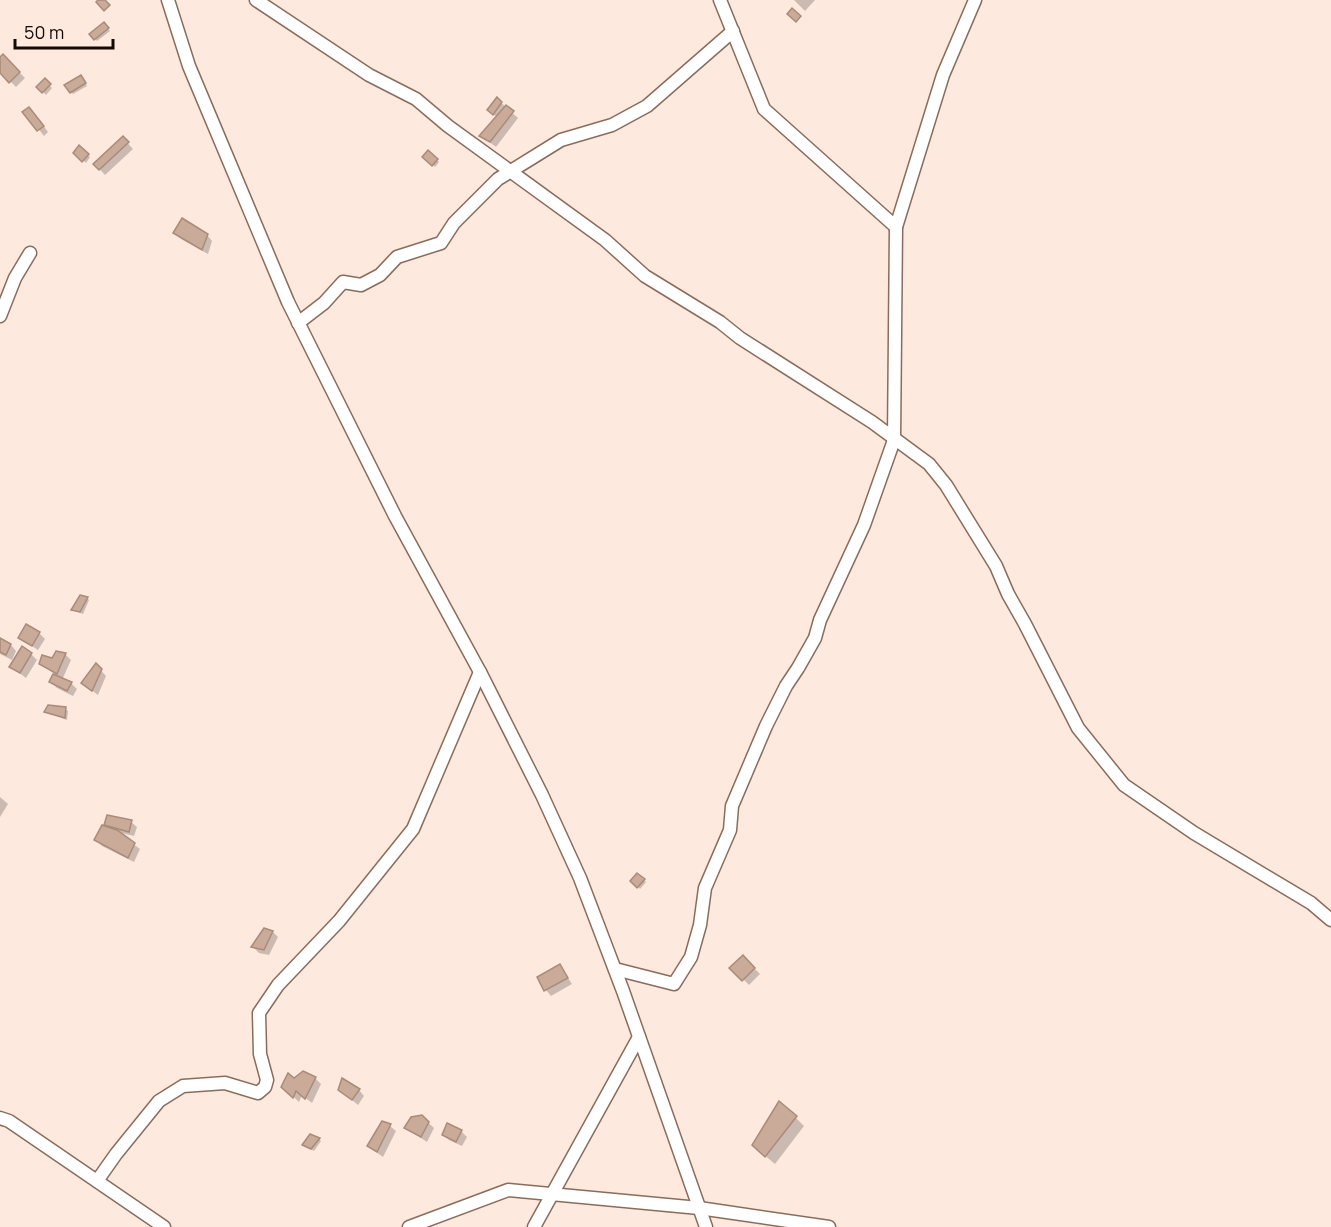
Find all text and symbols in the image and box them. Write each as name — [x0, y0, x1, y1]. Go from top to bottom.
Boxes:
scale bar — [15, 12, 112, 50]
text: 50 m — [24, 20, 64, 44]

